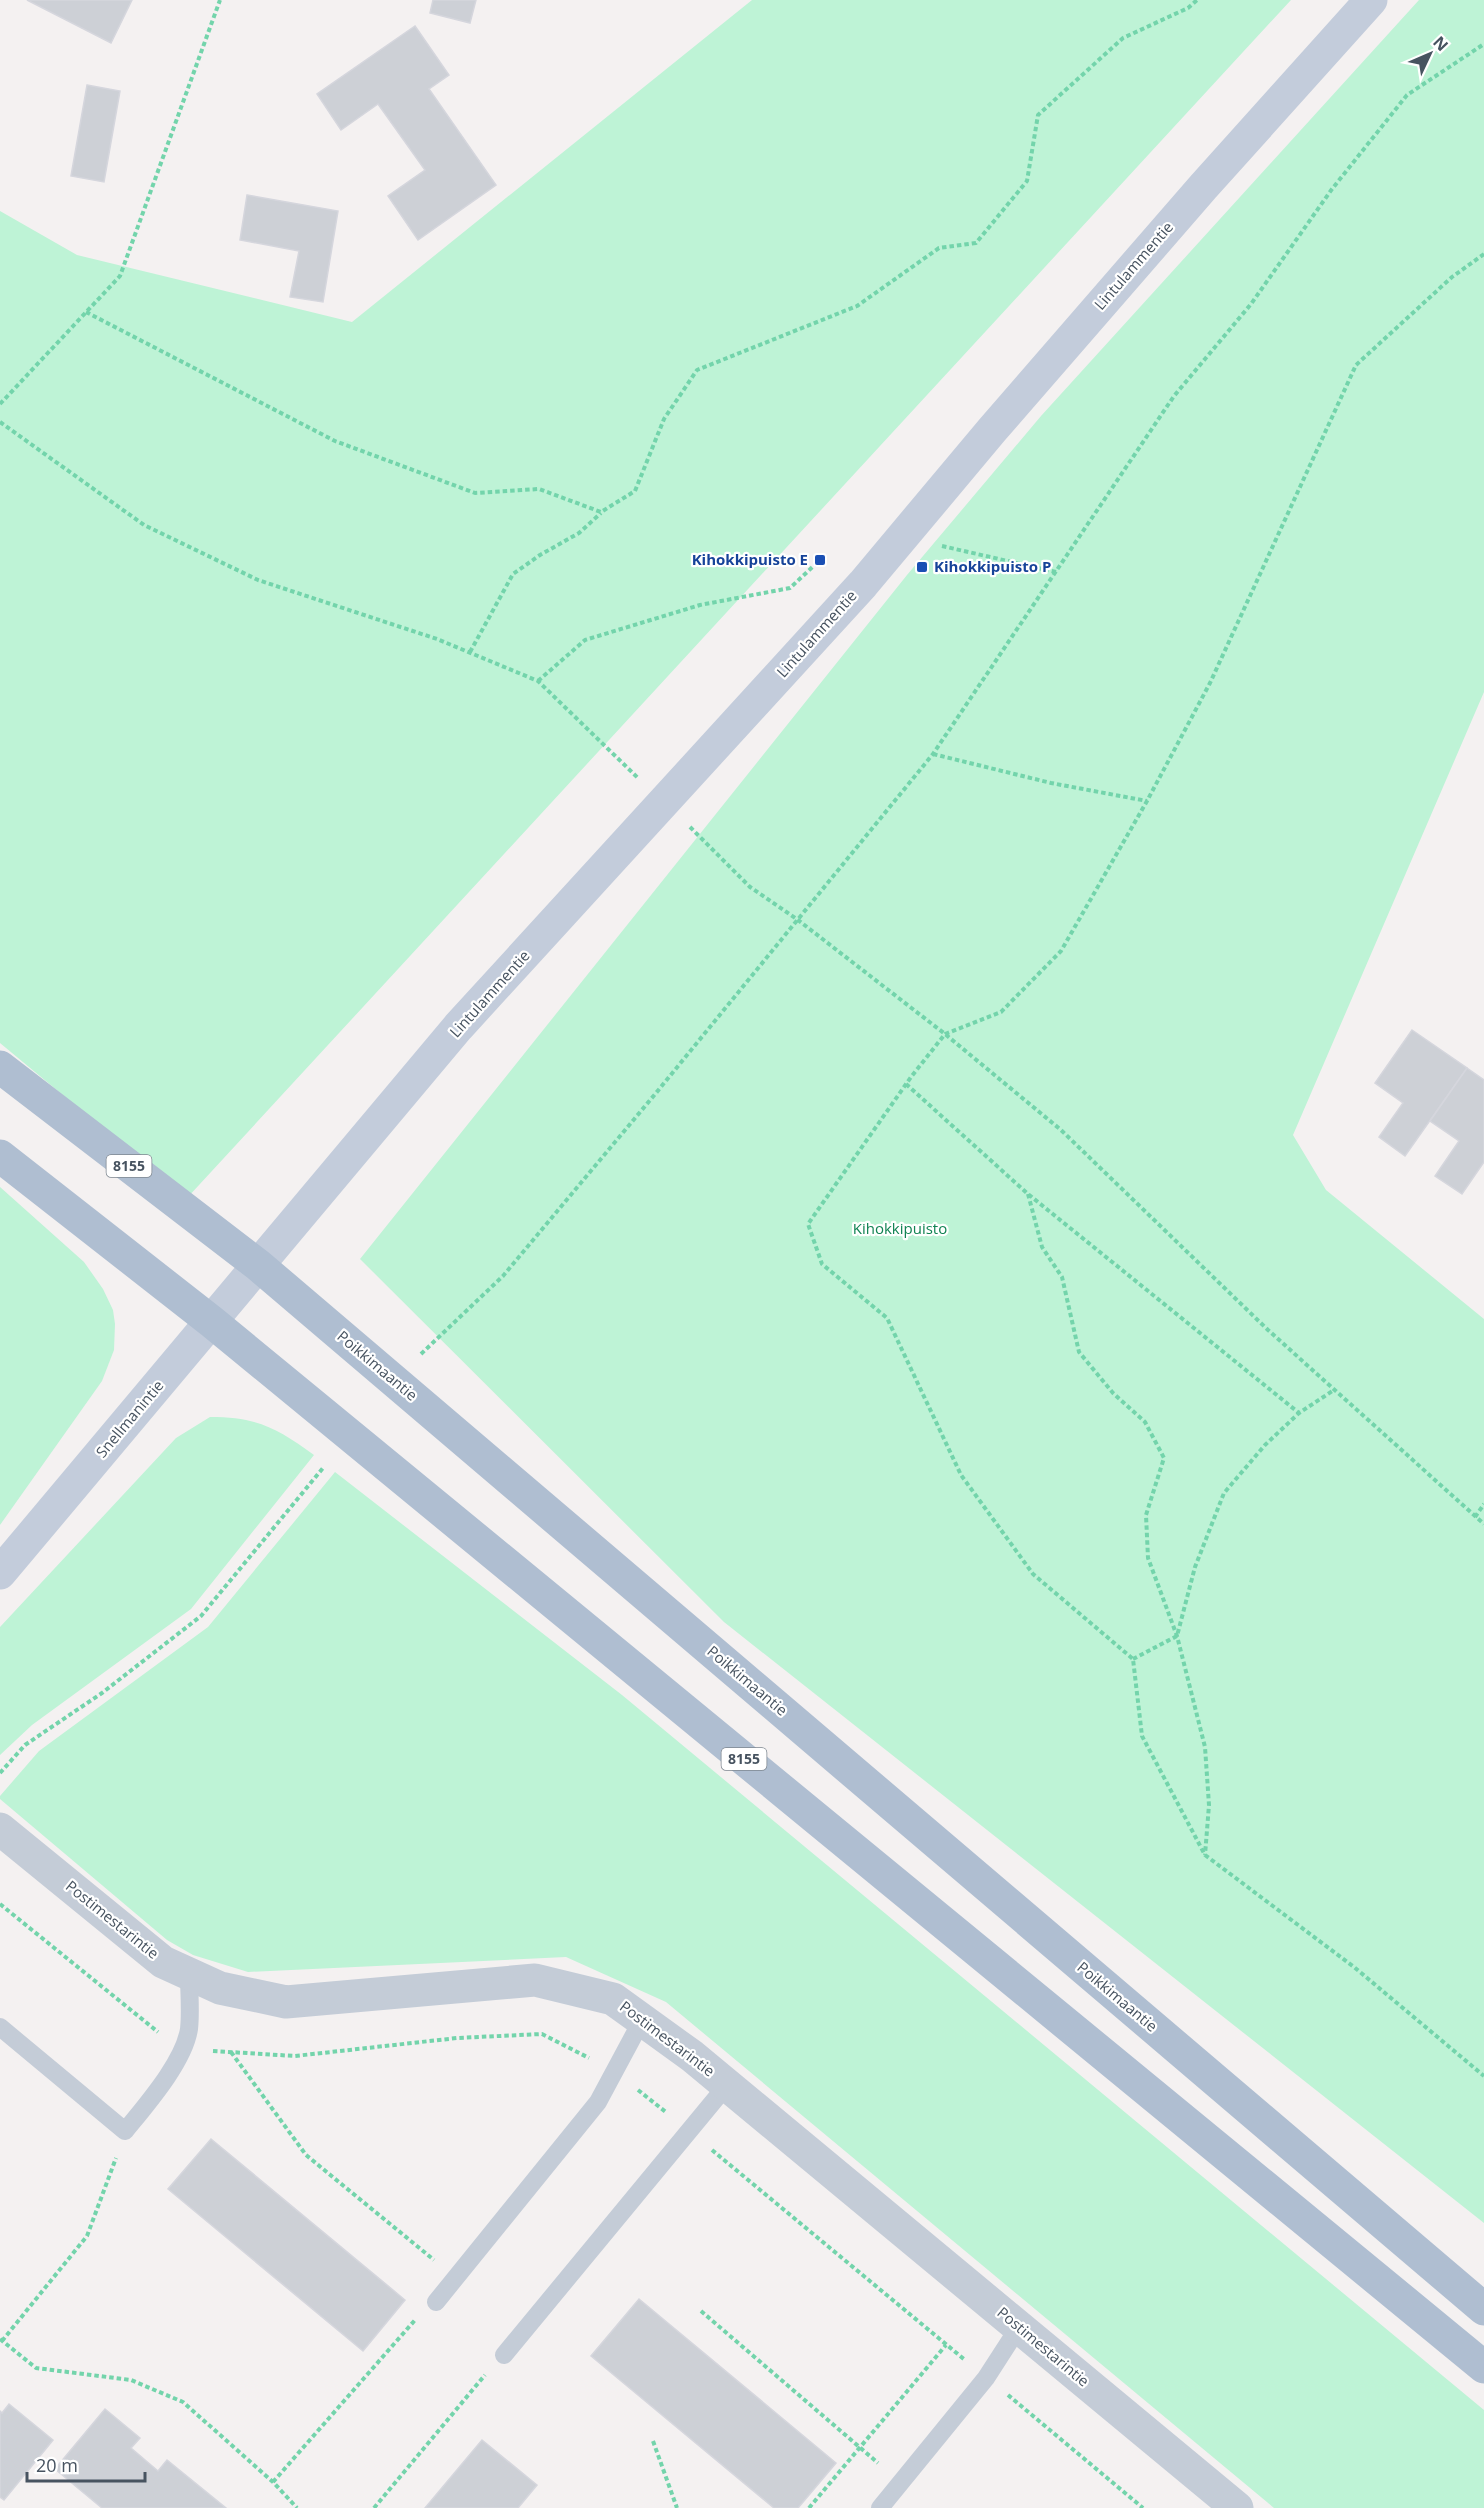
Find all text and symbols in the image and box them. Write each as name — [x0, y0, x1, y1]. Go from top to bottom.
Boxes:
north arrow — [1400, 24, 1460, 84]
text: N — [1428, 31, 1453, 56]
street label: Lintulammentie — [1089, 217, 1177, 314]
place label: Kihokkipuisto E — [692, 549, 808, 569]
marker: Kihokkipuisto E — [813, 553, 827, 567]
place label: Kihokkipuisto P — [934, 556, 1051, 576]
marker: Kihokkipuisto P — [915, 560, 929, 574]
street label: Lintulammentie — [772, 586, 861, 681]
street label: Lintulammentie — [445, 946, 534, 1041]
road number: 8155 — [106, 1155, 152, 1177]
park label: Kihokkipuisto — [853, 1218, 947, 1238]
street label: Poikkimaantie — [333, 1326, 422, 1405]
street label: Snellmanintie — [91, 1375, 168, 1461]
street label: Poikkimaantie — [703, 1641, 792, 1720]
road number: 8155 — [722, 1748, 766, 1770]
street label: Postimestarintie — [62, 1876, 163, 1963]
street label: Poikkimaantie — [1073, 1957, 1162, 2036]
street label: Postimestarintie — [616, 1996, 719, 2081]
street label: Postimestarintie — [993, 2302, 1094, 2391]
scale bar — [27, 2445, 146, 2483]
text: 20 m — [36, 2453, 78, 2477]

